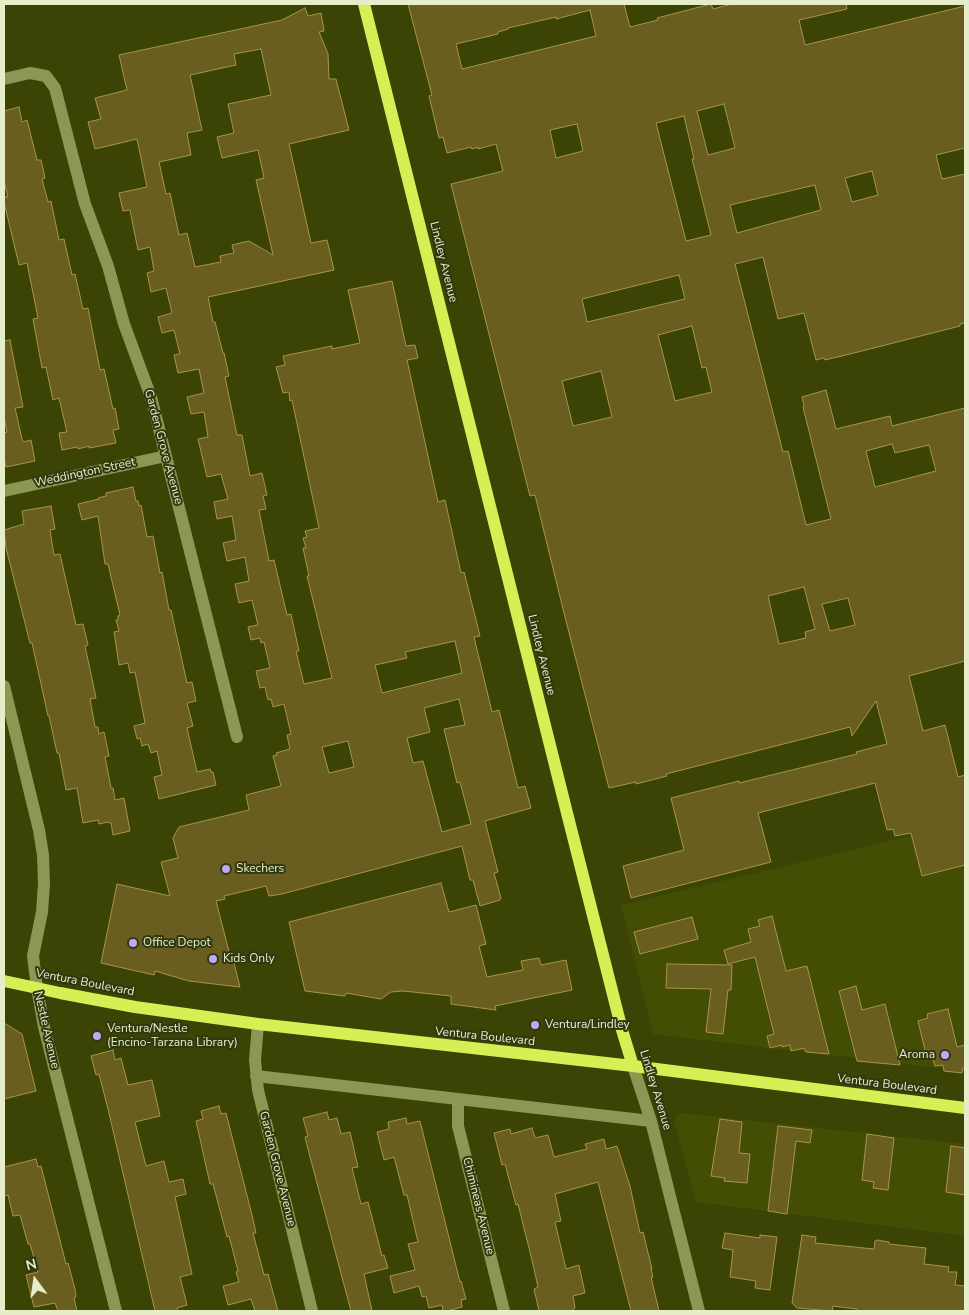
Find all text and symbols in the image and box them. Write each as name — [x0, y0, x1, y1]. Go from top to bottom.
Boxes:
street label: Lindley Avenue — [426, 220, 460, 304]
street label: Garden Grove Avenue — [141, 388, 185, 506]
street label: Weddington Street — [33, 455, 137, 491]
street label: Lindley Avenue — [524, 613, 558, 697]
place label: Skechers — [236, 862, 284, 876]
marker: Skechers — [220, 863, 232, 875]
place label: Office Depot — [143, 936, 211, 950]
marker: Office Depot — [127, 937, 139, 949]
place label: Kids Only — [223, 952, 275, 966]
marker: Kids Only — [207, 953, 219, 965]
street label: Ventura Boulevard — [34, 966, 136, 1000]
street label: Nestle Avenue — [30, 990, 62, 1070]
place label: Ventura/Lindley — [545, 1018, 630, 1032]
marker: Ventura/Lindley — [529, 1019, 541, 1031]
place label: Ventura/Nestle (Encino-Tarzana Library) — [107, 1022, 238, 1050]
street label: Ventura Boulevard — [434, 1025, 536, 1049]
marker: Ventura/Nestle (Encino-Tarzana Library) — [91, 1030, 103, 1042]
street label: Lindley Avenue — [636, 1048, 674, 1132]
place label: Aroma — [899, 1048, 935, 1062]
marker: Aroma — [939, 1049, 951, 1061]
street label: Ventura Boulevard — [836, 1072, 938, 1098]
street label: Garden Grove Avenue — [256, 1110, 298, 1228]
street label: Chimineas Avenue — [459, 1156, 497, 1256]
text: N — [24, 1254, 39, 1275]
north arrow — [10, 1255, 60, 1305]

